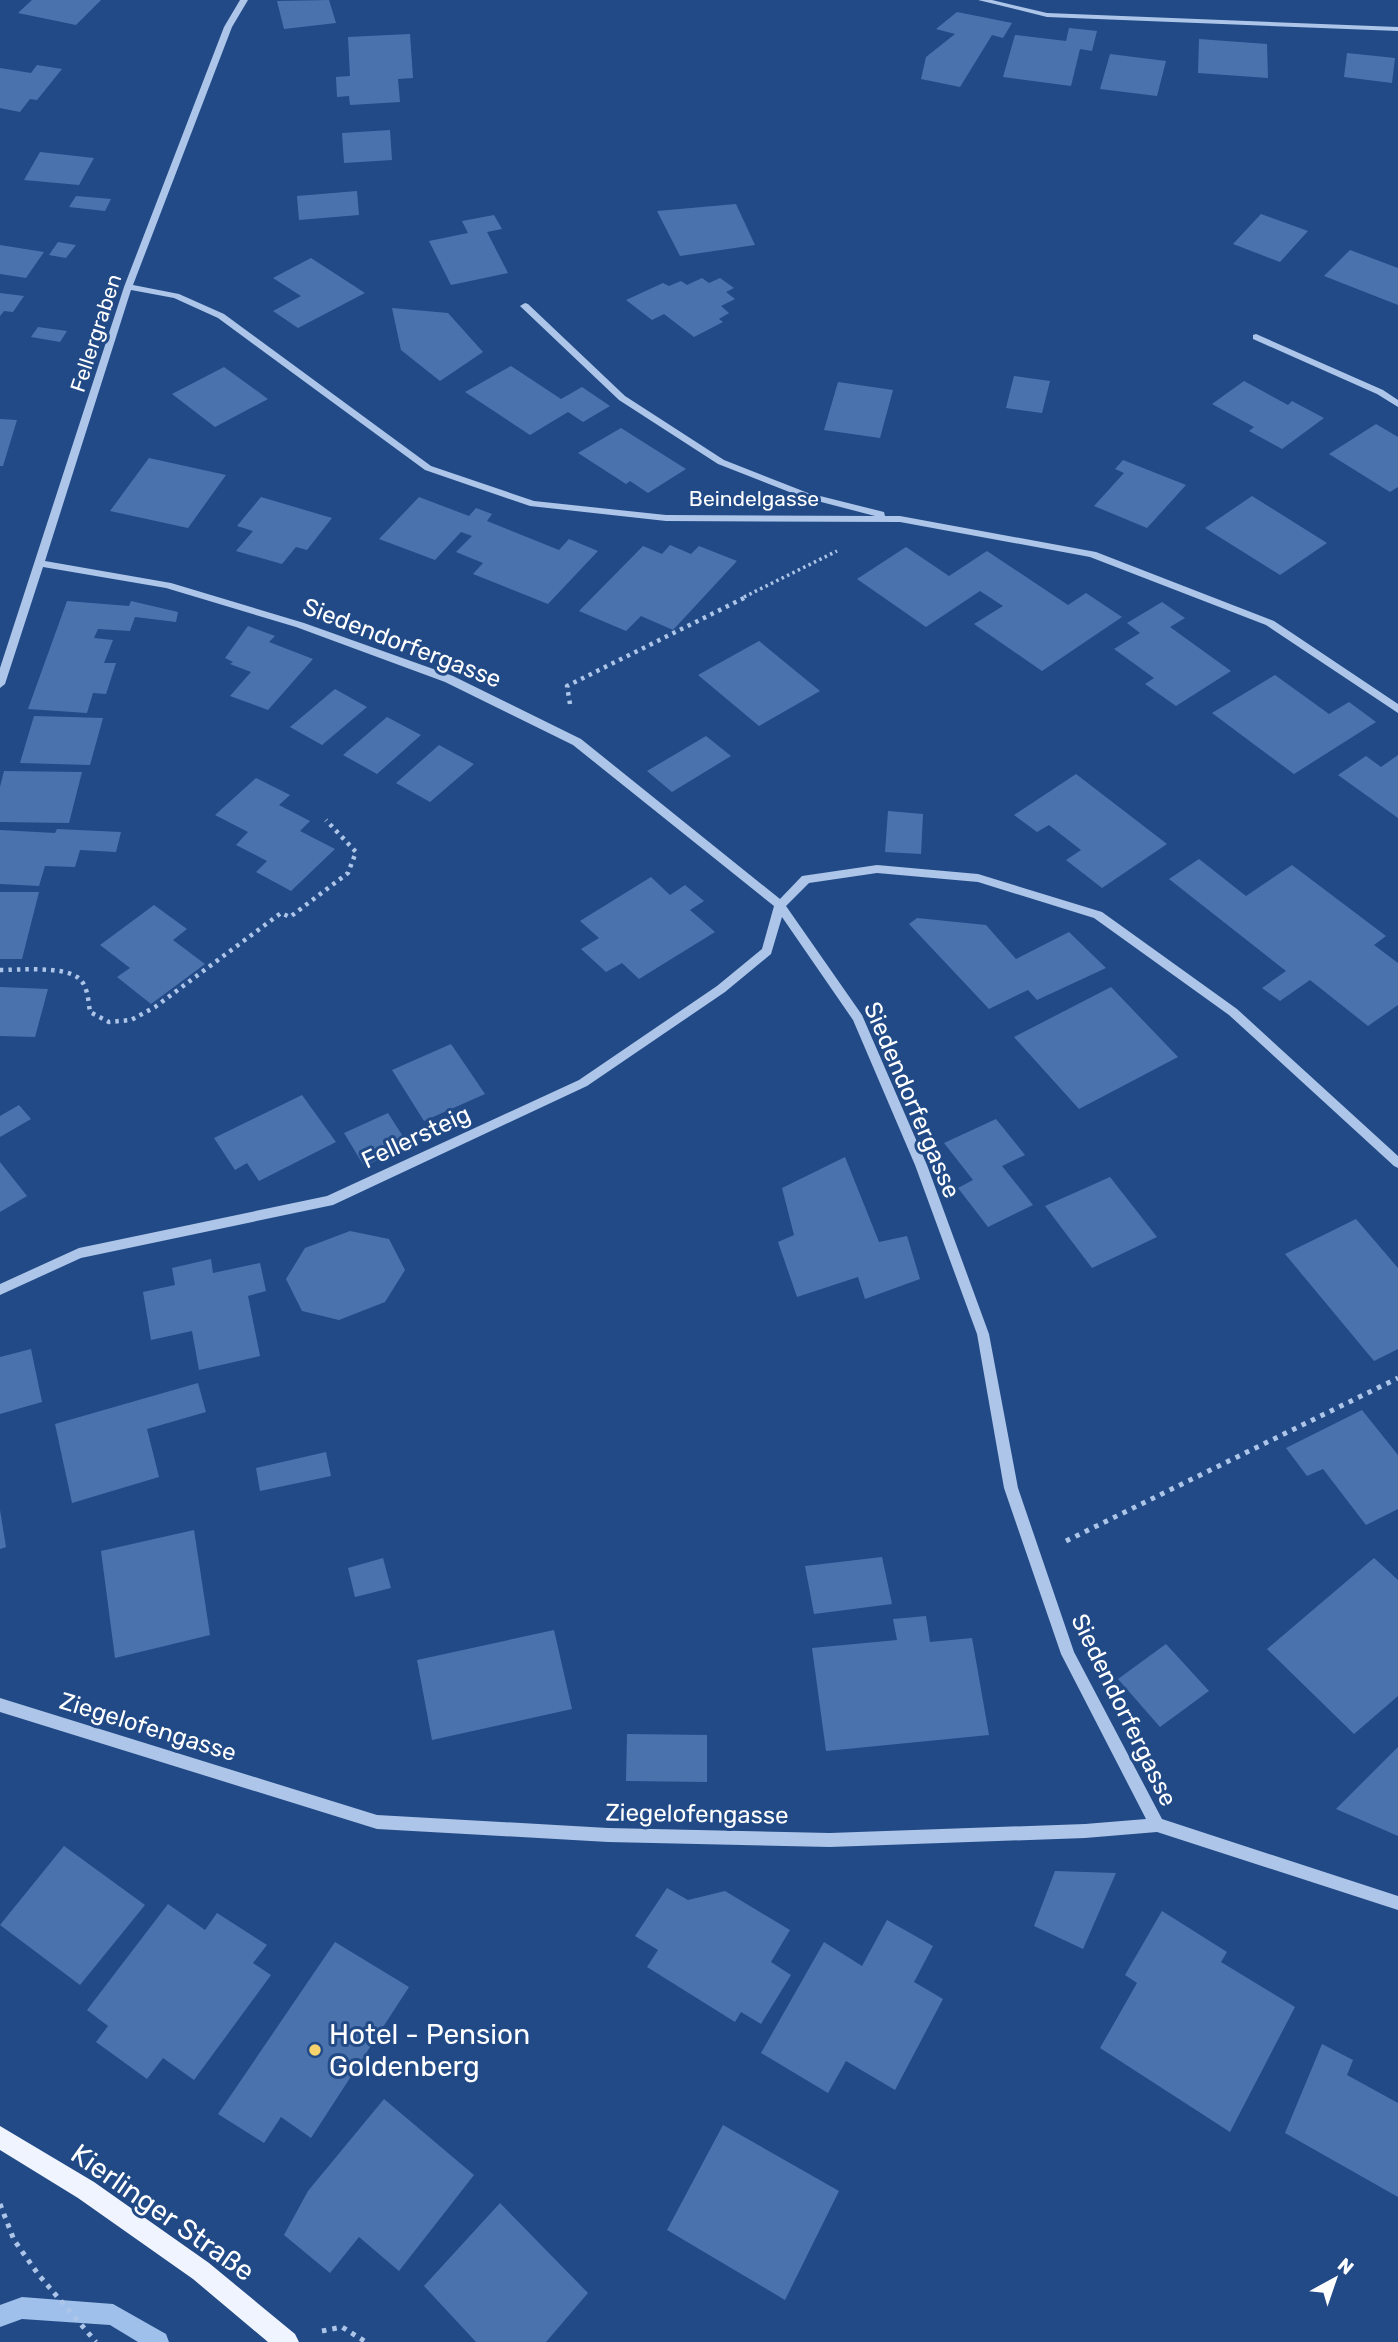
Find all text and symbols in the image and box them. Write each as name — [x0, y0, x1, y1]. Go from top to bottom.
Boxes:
street label: Fellergraben — [65, 271, 126, 395]
street label: Beindelgasse — [689, 486, 819, 511]
street label: Siedendorfergasse — [299, 592, 505, 694]
street label: Siedendorfergasse — [858, 998, 966, 1202]
street label: Fellersteig — [357, 1100, 475, 1174]
street label: Siedendorfergasse — [1065, 1609, 1183, 1811]
street label: Ziegelofengasse — [56, 1687, 240, 1767]
street label: Ziegelofengasse — [605, 1798, 789, 1830]
place label: Hotel - Pension Goldenberg — [329, 2018, 530, 2083]
marker: Hotel - Pension Goldenberg — [307, 2042, 323, 2058]
street label: Kierlinger Straße — [65, 2137, 261, 2288]
north arrow — [1300, 2244, 1370, 2314]
text: N — [1333, 2253, 1358, 2280]

